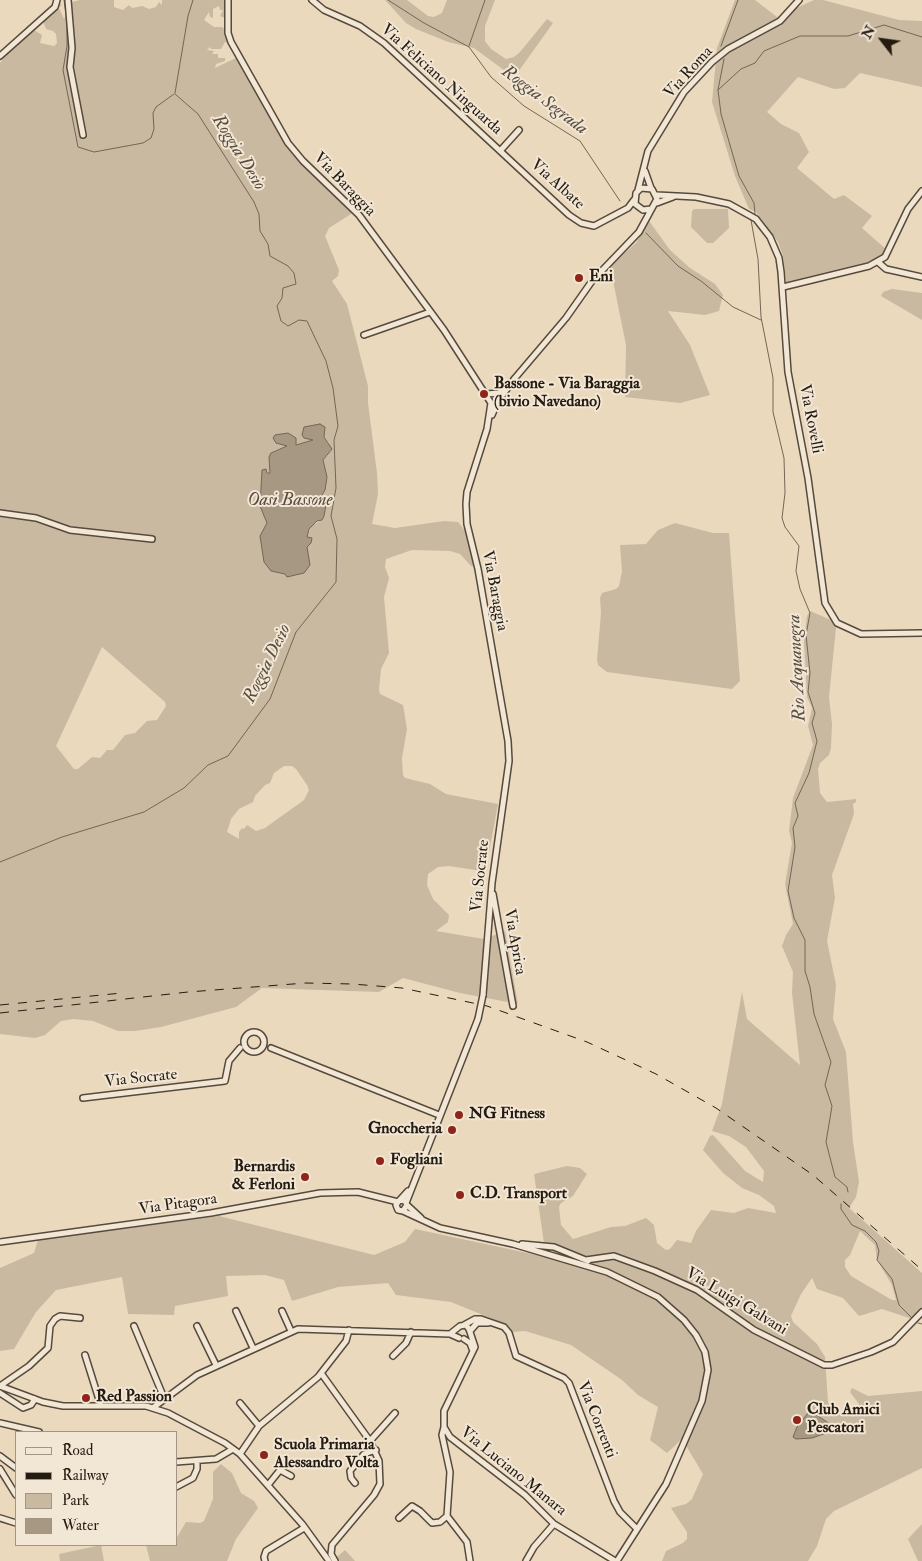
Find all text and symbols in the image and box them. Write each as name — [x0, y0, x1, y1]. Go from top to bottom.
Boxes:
north arrow — [857, 15, 907, 65]
street label: Via Feliciano Ninguarda — [376, 20, 506, 140]
text: N — [858, 23, 879, 42]
street label: Via Roma — [661, 43, 717, 103]
water label: Roggia Segrada — [497, 62, 591, 140]
water label: Roggia Desio — [206, 111, 270, 195]
street label: Via Baraggia — [309, 149, 379, 221]
street label: Via Albate — [526, 156, 588, 214]
place label: Eni — [589, 268, 613, 288]
marker: Eni — [573, 272, 585, 284]
place label: Bassone - Via Baraggia (bivio Navedano) — [494, 375, 640, 413]
street label: Via Rovelli — [794, 383, 826, 455]
marker: Bassone - Via Baraggia (bivio Navedano) — [478, 388, 490, 400]
water label: Oasi Bassone — [247, 490, 333, 512]
street label: Via Baraggia — [477, 549, 511, 633]
water label: Rio Acquanegra — [784, 614, 812, 722]
water label: Roggia Desio — [240, 621, 296, 707]
street label: Via Socrate — [468, 839, 494, 913]
street label: Via Aprica — [499, 907, 529, 977]
street label: Via Socrate — [104, 1066, 178, 1092]
place label: NG Fitness — [469, 1105, 545, 1125]
marker: NG Fitness — [453, 1109, 465, 1121]
place label: Gnoccheria — [368, 1120, 442, 1140]
marker: Gnoccheria — [446, 1124, 458, 1136]
place label: Fogliani — [390, 1151, 443, 1171]
marker: Fogliani — [374, 1155, 386, 1167]
place label: Bernardis & Ferloni — [232, 1158, 295, 1196]
marker: Bernardis & Ferloni — [299, 1171, 311, 1183]
place label: C.D. Transport — [470, 1185, 567, 1205]
marker: C.D. Transport — [454, 1189, 466, 1201]
street label: Via Pitagora — [138, 1190, 218, 1220]
street label: Via Luigi Galvani — [682, 1264, 790, 1340]
street label: Via Correnti — [572, 1379, 620, 1461]
place label: Red Passion — [96, 1388, 172, 1408]
marker: Red Passion — [80, 1392, 92, 1404]
place label: Club Amici Pescatori — [807, 1401, 880, 1439]
marker: Club Amici Pescatori — [791, 1414, 803, 1426]
street label: Via Luciano Manara — [456, 1423, 570, 1521]
legend — [15, 1431, 178, 1546]
place label: Scuola Primaria Alessandro Volta — [274, 1436, 379, 1474]
text: Road — [62, 1441, 93, 1460]
marker: Scuola Primaria Alessandro Volta — [258, 1449, 270, 1461]
text: Railway — [62, 1466, 108, 1485]
text: Park — [62, 1491, 89, 1510]
text: Water — [62, 1516, 99, 1535]

